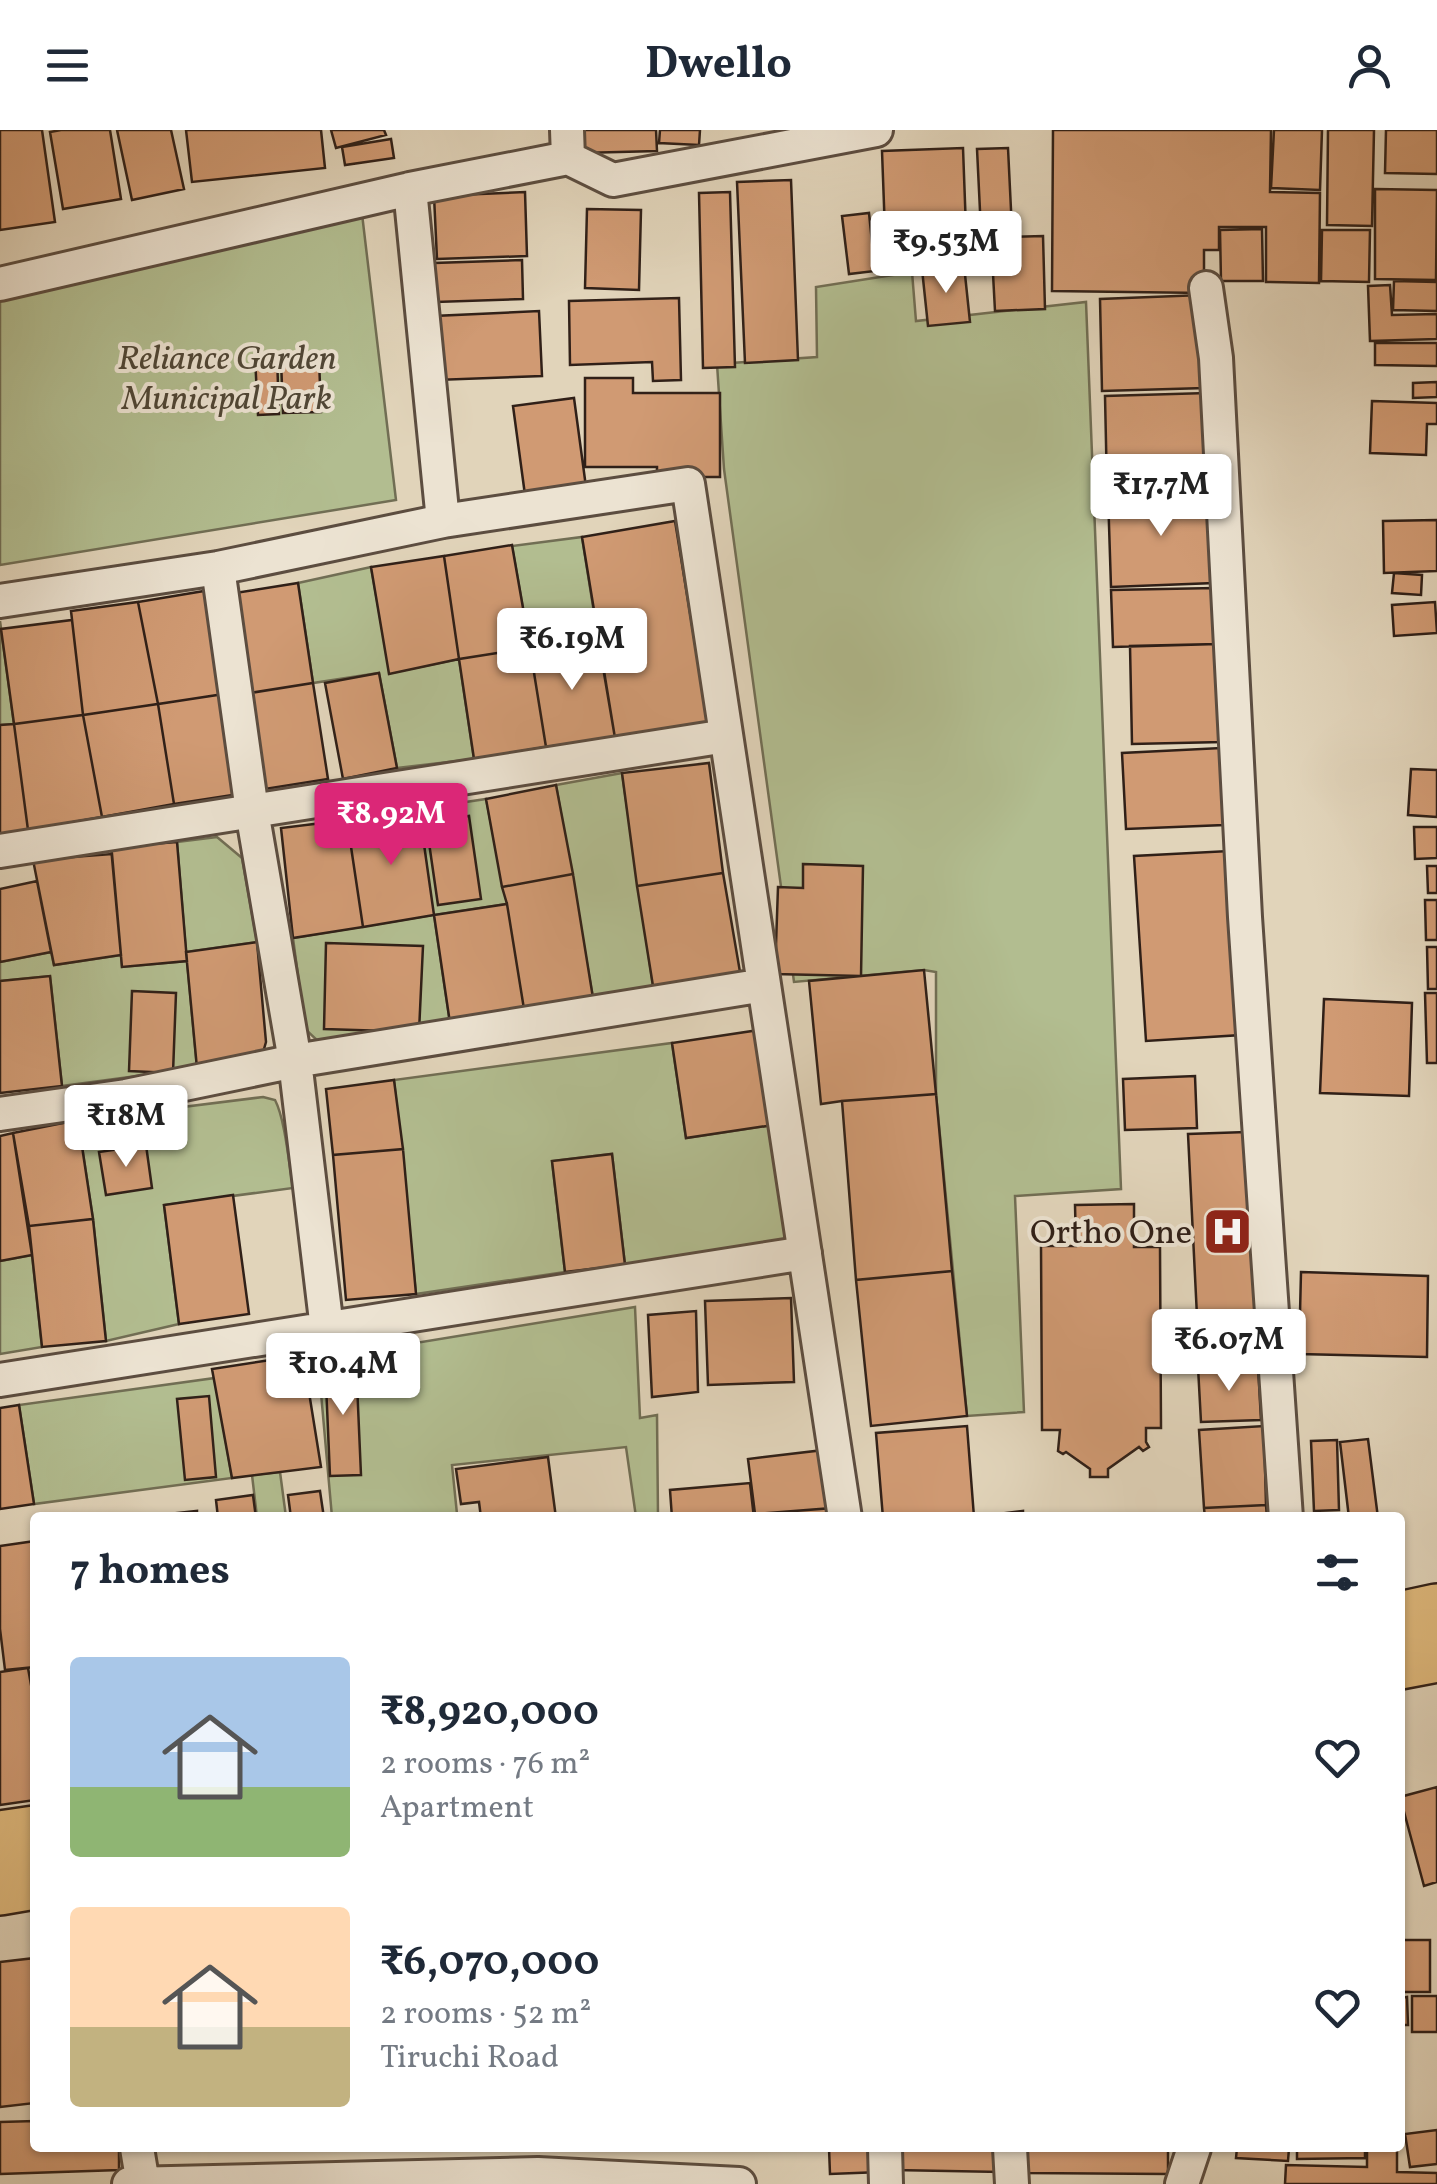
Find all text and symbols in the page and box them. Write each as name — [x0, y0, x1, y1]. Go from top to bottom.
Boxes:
text: Dwello — [645, 34, 792, 97]
icon: menu — [40, 38, 95, 93]
icon: person — [1342, 38, 1397, 93]
pin: ₹9.53M — [865, 211, 1027, 296]
text: ₹9.53M — [893, 221, 999, 265]
park label: Reliance Garden Municipal Park — [117, 336, 337, 424]
pin: ₹17.7M — [1080, 454, 1242, 539]
text: ₹17.7M — [1112, 464, 1210, 508]
pin: ₹6.19M — [491, 608, 653, 693]
text: ₹6.19M — [519, 618, 625, 662]
pin: ₹8.92M — [310, 783, 472, 868]
text: ₹8.92M — [336, 793, 446, 837]
pin: ₹18M — [67, 1085, 185, 1170]
text: ₹18M — [87, 1095, 165, 1139]
hospital icon: Ortho One — [1201, 1205, 1253, 1257]
place label: Ortho One — [1030, 1210, 1192, 1258]
pin: ₹6.07M — [1148, 1309, 1310, 1394]
text: ₹6.07M — [1174, 1319, 1284, 1363]
pin: ₹10.4M — [262, 1333, 424, 1418]
text: ₹10.4M — [288, 1343, 398, 1387]
text: 7 homes — [70, 1543, 230, 1602]
icon: filters — [1310, 1545, 1365, 1600]
text: ₹8,920,000 — [380, 1684, 599, 1743]
icon: home — [150, 1697, 270, 1817]
icon: heart — [1310, 1730, 1365, 1785]
text: 2 rooms · 76 m² — [380, 1743, 590, 1787]
text: Apartment — [380, 1787, 534, 1831]
text: ₹6,070,000 — [380, 1934, 599, 1993]
icon: home — [150, 1947, 270, 2067]
icon: heart — [1310, 1980, 1365, 2035]
text: 2 rooms · 52 m² — [380, 1993, 591, 2037]
text: Tiruchi Road — [380, 2037, 559, 2081]

